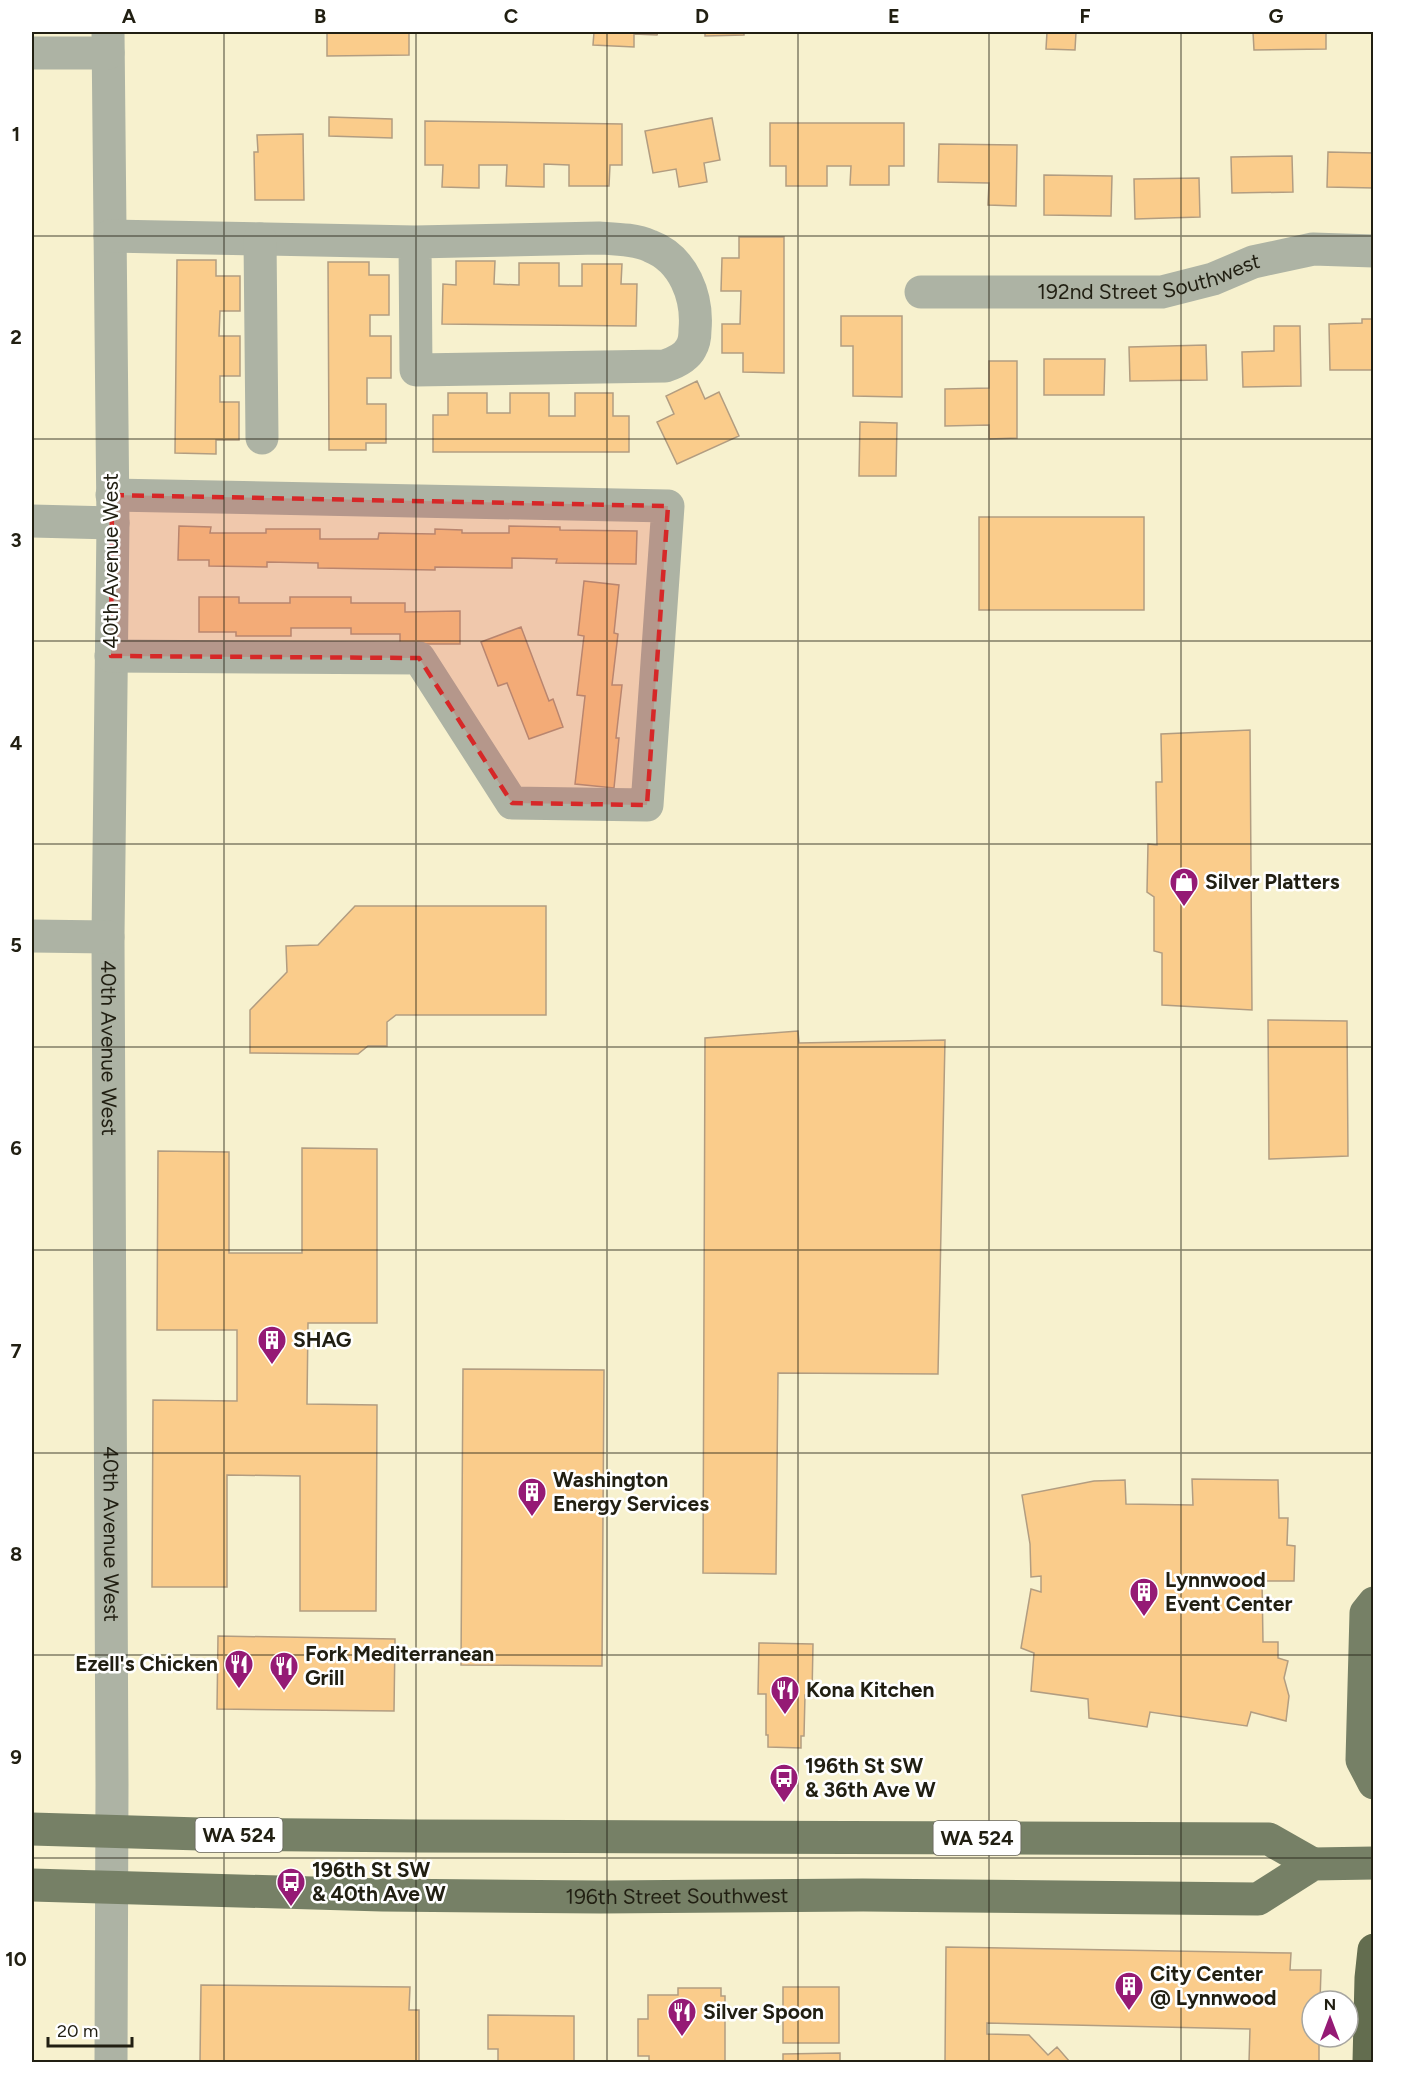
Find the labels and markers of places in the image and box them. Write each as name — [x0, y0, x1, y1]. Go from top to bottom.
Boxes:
shop icon: Silver Platters — [1168, 866, 1200, 908]
place label: Silver Platters — [1205, 869, 1340, 894]
building icon: SHAG — [256, 1324, 288, 1366]
place label: SHAG — [293, 1327, 352, 1352]
place label: Washington Energy Services — [553, 1467, 709, 1516]
building icon: Washington Energy Services — [516, 1476, 548, 1518]
place label: Lynnwood Event Center — [1165, 1567, 1292, 1616]
building icon: Lynnwood Event Center — [1128, 1576, 1160, 1618]
place label: Fork Mediterranean Grill — [305, 1641, 494, 1690]
restaurant icon: Ezell's Chicken — [223, 1648, 255, 1690]
restaurant icon: Fork Mediterranean Grill — [268, 1650, 300, 1692]
place label: Ezell's Chicken — [75, 1651, 218, 1676]
restaurant icon: Kona Kitchen — [769, 1674, 801, 1716]
place label: Kona Kitchen — [806, 1677, 934, 1702]
place label: 196th St SW & 36th Ave W — [805, 1753, 936, 1802]
bus stop icon: 196th St SW & 36th Ave W — [768, 1762, 800, 1804]
place label: 196th St SW & 40th Ave W — [312, 1857, 446, 1906]
bus stop icon: 196th St SW & 40th Ave W — [275, 1866, 307, 1908]
place label: City Center @ Lynnwood — [1150, 1961, 1276, 2010]
building icon: City Center @ Lynnwood — [1113, 1970, 1145, 2012]
restaurant icon: Silver Spoon — [666, 1996, 698, 2038]
place label: Silver Spoon — [703, 1999, 824, 2024]

